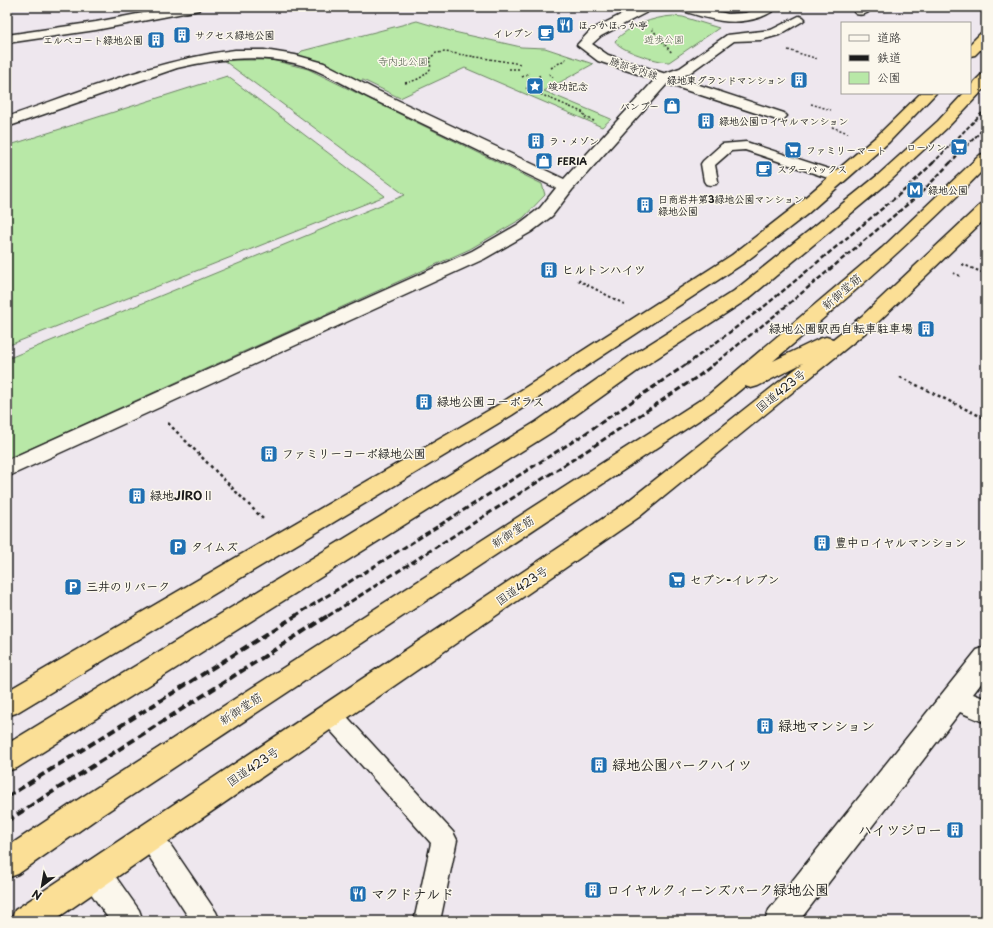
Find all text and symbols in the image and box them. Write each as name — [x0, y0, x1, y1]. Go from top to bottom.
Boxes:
restaurant icon: ほっかほっか亭 — [555, 15, 575, 35]
place label: ほっかほっか亭 — [578, 17, 648, 32]
legend — [841, 22, 971, 94]
cafe icon: イレブン — [536, 23, 556, 43]
building icon: サクセス緑地公園 — [172, 25, 192, 45]
place label: イレブン — [493, 25, 533, 40]
place label: サクセス緑地公園 — [195, 27, 275, 42]
text: 道路 — [877, 28, 901, 46]
building icon: エルベコート緑地公園 — [146, 30, 166, 50]
park label: 遊歩公園 — [644, 31, 684, 46]
place label: エルベコート緑地公園 — [43, 32, 143, 47]
text: 鉄道 — [877, 48, 901, 66]
park label: 寺内北公園 — [378, 53, 428, 68]
street label: 勝部寺内線 — [608, 53, 660, 82]
text: 公園 — [877, 68, 901, 86]
building icon: 緑地東グランドマンション — [789, 70, 809, 90]
place label: 緑地東グランドマンション — [667, 72, 786, 87]
place icon: 竣功記念 — [525, 76, 545, 96]
place label: 竣功記念 — [548, 78, 588, 93]
shop icon: バンブー — [662, 96, 682, 116]
place label: バンブー — [620, 98, 659, 113]
building icon: 緑地公園ロイヤルマンション — [696, 111, 716, 131]
place label: 緑地公園ロイヤルマンション — [719, 113, 849, 128]
building icon: ラ・メゾン — [526, 131, 546, 151]
place label: ラ・メゾン — [549, 133, 599, 148]
supermarket icon: ローソン — [949, 137, 969, 157]
place label: ローソン — [906, 139, 946, 154]
supermarket icon: ファミリーマート — [783, 140, 803, 160]
place label: ファミリーマート — [806, 142, 886, 157]
shop icon: FERIA — [534, 151, 554, 171]
place label: FERIA — [557, 153, 587, 168]
cafe icon: スターバックス — [754, 159, 774, 179]
place label: スターバックス — [777, 161, 847, 176]
metro station icon: 緑地公園 — [905, 180, 925, 200]
place label: 緑地公園 — [928, 182, 968, 197]
place label: 日商岩井第3緑地公園マンション 緑地公園 — [658, 191, 804, 218]
building icon: 日商岩井第3緑地公園マンション 緑地公園 — [635, 195, 655, 215]
building icon: ヒルトンハイツ — [539, 260, 559, 280]
place label: ヒルトンハイツ — [562, 260, 646, 278]
street label: 新御堂筋 — [817, 269, 865, 314]
place label: 緑地公園駅西自転車駐車場 — [769, 319, 913, 337]
building icon: 緑地公園駅西自転車駐車場 — [916, 319, 936, 339]
street label: 国道423号 — [751, 364, 809, 416]
building icon: 緑地公園コーポラス — [414, 392, 434, 412]
place label: 緑地公園コーポラス — [437, 392, 545, 410]
building icon: ファミリーコーポ緑地公園 — [259, 444, 279, 464]
place label: ファミリーコーポ緑地公園 — [282, 444, 426, 462]
building icon: 緑地JIROⅡ — [127, 486, 147, 506]
place label: 緑地JIROⅡ — [150, 486, 214, 504]
street label: 新御堂筋 — [487, 511, 537, 552]
building icon: 豊中ロイヤルマンション — [812, 533, 832, 553]
place label: 豊中ロイヤルマンション — [835, 533, 967, 551]
parking icon: タイムズ — [168, 537, 188, 557]
place label: タイムズ — [191, 537, 238, 555]
street label: 国道423号 — [492, 561, 551, 609]
supermarket icon: セブン-イレブン — [667, 570, 687, 590]
place label: セブン-イレブン — [690, 570, 780, 588]
parking icon: 三井のリパーク — [63, 577, 83, 597]
place label: 三井のリパーク — [86, 577, 170, 595]
street label: 新御堂筋 — [215, 688, 265, 729]
place label: 緑地マンション — [778, 715, 875, 736]
building icon: 緑地マンション — [755, 716, 775, 736]
street label: 国道423号 — [223, 742, 282, 790]
place label: 緑地公園パークハイツ — [612, 754, 752, 775]
building icon: 緑地公園パークハイツ — [589, 755, 609, 775]
place label: ハイツジロー — [858, 819, 942, 840]
building icon: ハイツジロー — [945, 820, 965, 840]
north arrow — [22, 866, 62, 906]
place label: ロイヤルクィーンズパーク緑地公園 — [606, 879, 829, 900]
building icon: ロイヤルクィーンズパーク緑地公園 — [583, 880, 603, 900]
place label: マクドナルド — [371, 883, 454, 904]
restaurant icon: マクドナルド — [348, 884, 368, 904]
text: N — [28, 885, 45, 905]

